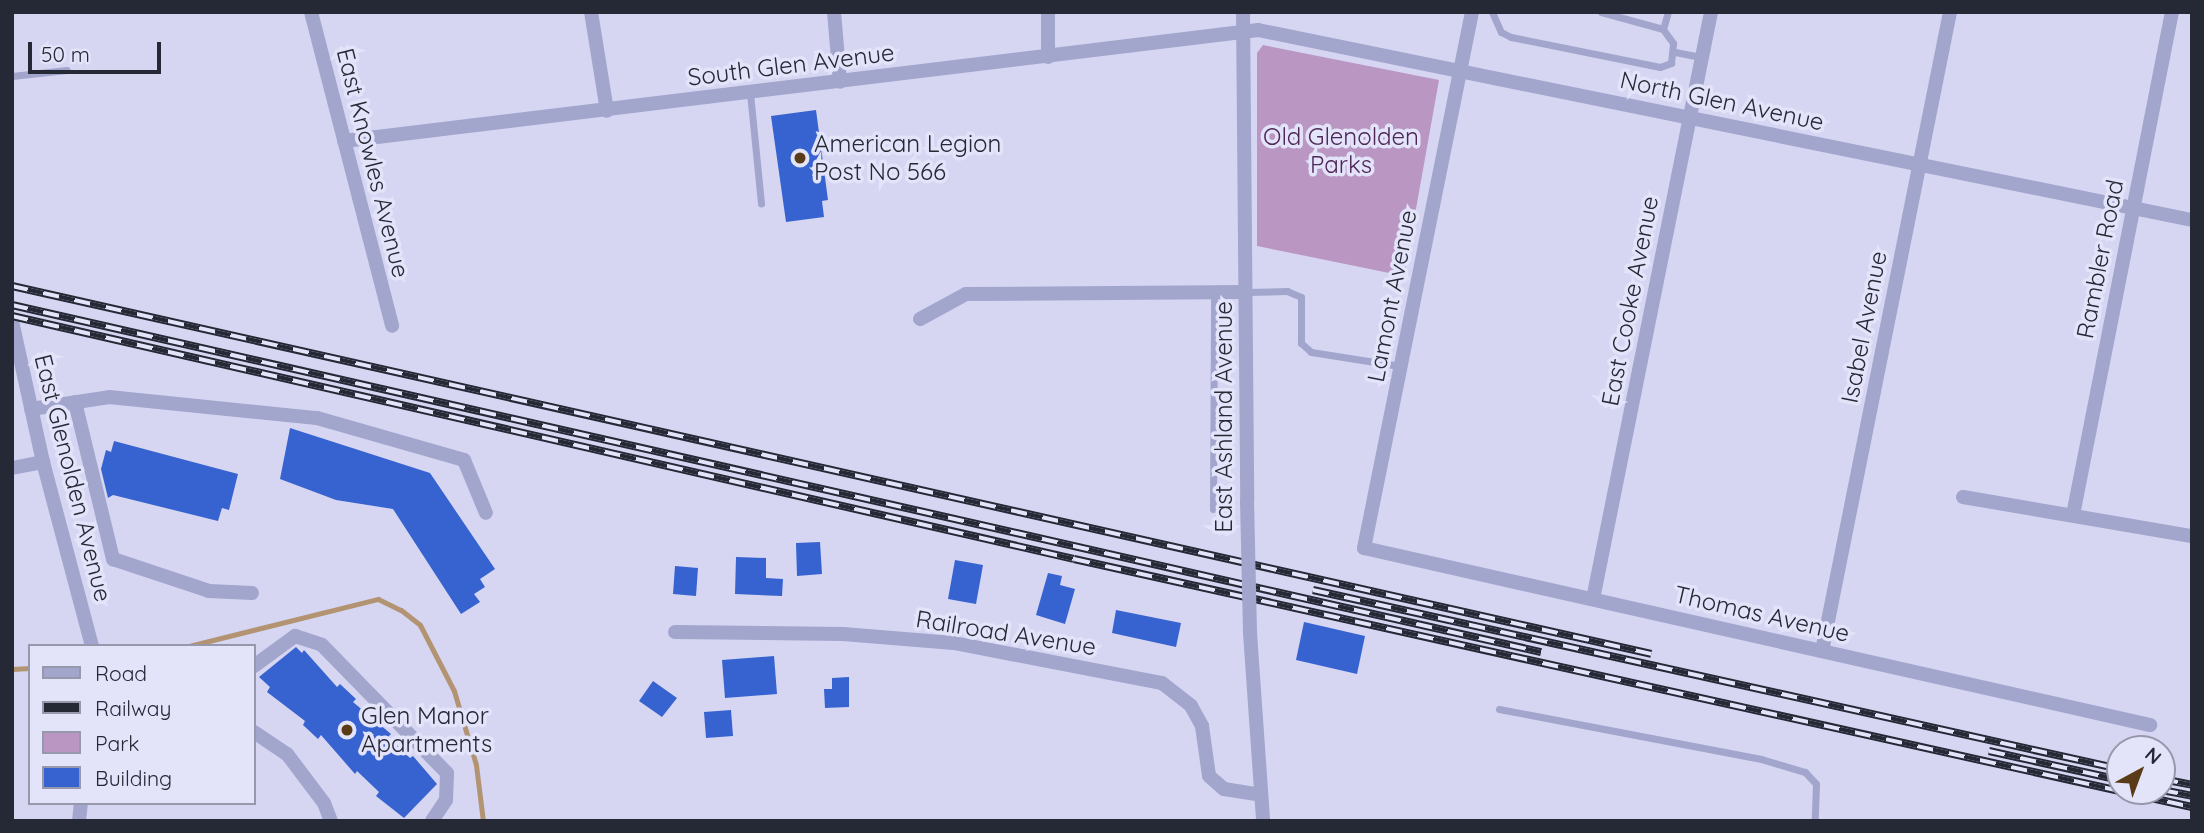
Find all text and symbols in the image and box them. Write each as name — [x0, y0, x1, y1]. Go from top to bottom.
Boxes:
scale bar — [32, 28, 164, 72]
street label: South Glen Avenue — [686, 38, 896, 92]
text: 50 m — [41, 41, 90, 67]
street label: East Knowles Avenue — [331, 45, 415, 281]
street label: North Glen Avenue — [1617, 65, 1827, 137]
park label: Old Glenolden Parks — [1263, 123, 1419, 179]
place label: American Legion Post No 566 — [814, 130, 1001, 186]
marker: American Legion Post No 566 — [792, 150, 808, 166]
street label: Rambler Road — [2070, 177, 2130, 341]
street label: East Cooke Avenue — [1596, 194, 1664, 408]
street label: Lamont Avenue — [1361, 208, 1423, 384]
street label: Isabel Avenue — [1835, 249, 1893, 405]
street label: East Ashland Avenue — [1210, 301, 1238, 533]
street label: East Glenolden Avenue — [28, 351, 118, 605]
street label: Thomas Avenue — [1672, 580, 1852, 648]
street label: Railroad Avenue — [914, 605, 1098, 661]
legend — [28, 644, 256, 805]
text: Road — [95, 660, 147, 686]
text: Railway — [95, 695, 171, 721]
place label: Glen Manor Apartments — [361, 702, 492, 758]
marker: Glen Manor Apartments — [339, 722, 355, 738]
text: Park — [95, 730, 139, 756]
north arrow — [2106, 735, 2176, 805]
text: N — [2140, 742, 2167, 769]
text: Building — [95, 765, 172, 791]

